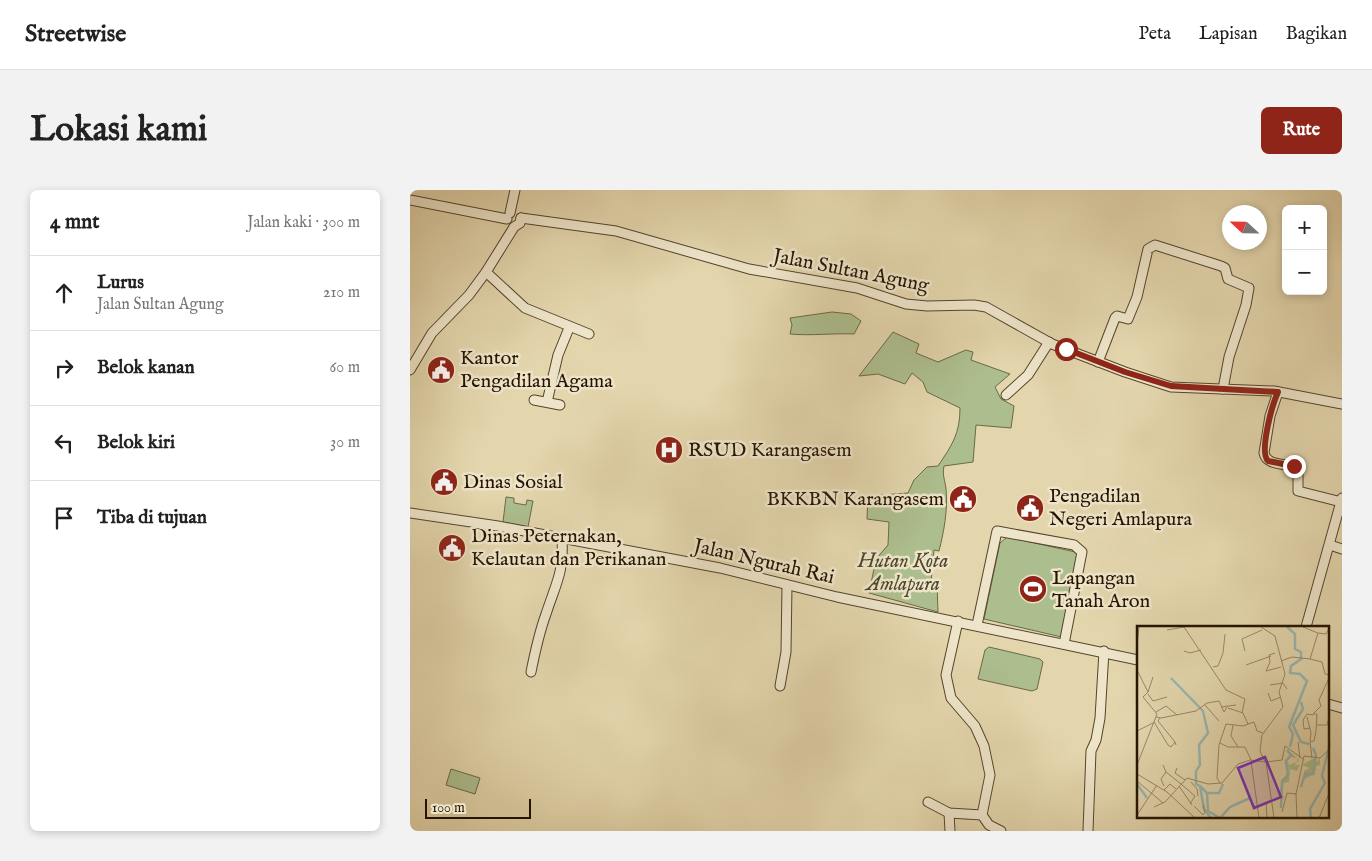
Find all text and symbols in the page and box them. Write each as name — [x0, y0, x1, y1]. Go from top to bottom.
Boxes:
text: Streetwise — [25, 19, 126, 50]
text: Peta — [1139, 23, 1171, 46]
text: Lapisan — [1199, 23, 1258, 46]
text: Bagikan — [1286, 23, 1347, 46]
button: Rute — [1261, 107, 1342, 154]
text: Lokasi kami — [30, 108, 207, 153]
north arrow — [1222, 205, 1267, 250]
map controls — [1282, 205, 1327, 295]
button: + — [1282, 205, 1327, 250]
text: 4 mnt — [50, 209, 99, 236]
text: Jalan kaki · 300 m — [247, 213, 360, 233]
street label: Jalan Sultan Agung — [769, 243, 932, 299]
button: − — [1282, 250, 1327, 295]
text: Lurus — [97, 271, 144, 295]
icon: ahead — [50, 279, 78, 307]
text: 210 m — [323, 283, 360, 303]
text: Jalan Sultan Agung — [97, 295, 224, 315]
route start — [1055, 338, 1078, 361]
place label: Kantor Pengadilan Agama — [460, 346, 613, 394]
icon: right — [50, 354, 78, 382]
public building icon: Kantor Pengadilan Agama — [426, 355, 456, 385]
text: Belok kanan — [97, 356, 195, 380]
text: 60 m — [330, 358, 360, 378]
icon: left — [50, 429, 78, 457]
text: Belok kiri — [97, 431, 175, 455]
text: 30 m — [330, 433, 360, 453]
hospital icon: RSUD Karangasem — [654, 435, 684, 465]
place label: RSUD Karangasem — [688, 438, 852, 463]
route end — [1283, 455, 1306, 478]
public building icon: Dinas Sosial — [429, 467, 459, 497]
place label: Dinas Sosial — [463, 470, 563, 495]
public building icon: BKKBN Karangasem — [948, 484, 978, 514]
place label: Pengadilan Negeri Amlapura — [1049, 484, 1193, 532]
place label: BKKBN Karangasem — [766, 487, 944, 512]
public building icon: Pengadilan Negeri Amlapura — [1015, 493, 1045, 523]
icon: arrive — [50, 504, 78, 532]
text: Tiba di tujuan — [97, 506, 207, 530]
place label: Dinas Peternakan, Kelautan dan Perikanan — [471, 524, 667, 572]
public building icon: Dinas Peternakan, Kelautan dan Perikanan — [437, 533, 467, 563]
street label: Jalan Ngurah Rai — [689, 533, 837, 590]
park label: Hutan Kota Amlapura — [857, 549, 948, 597]
place label: Lapangan Tanah Aron — [1052, 566, 1151, 614]
sports icon: Lapangan Tanah Aron — [1018, 574, 1048, 604]
inset map — [1137, 626, 1329, 818]
scale bar — [425, 796, 531, 819]
text: 100 m — [432, 799, 465, 817]

